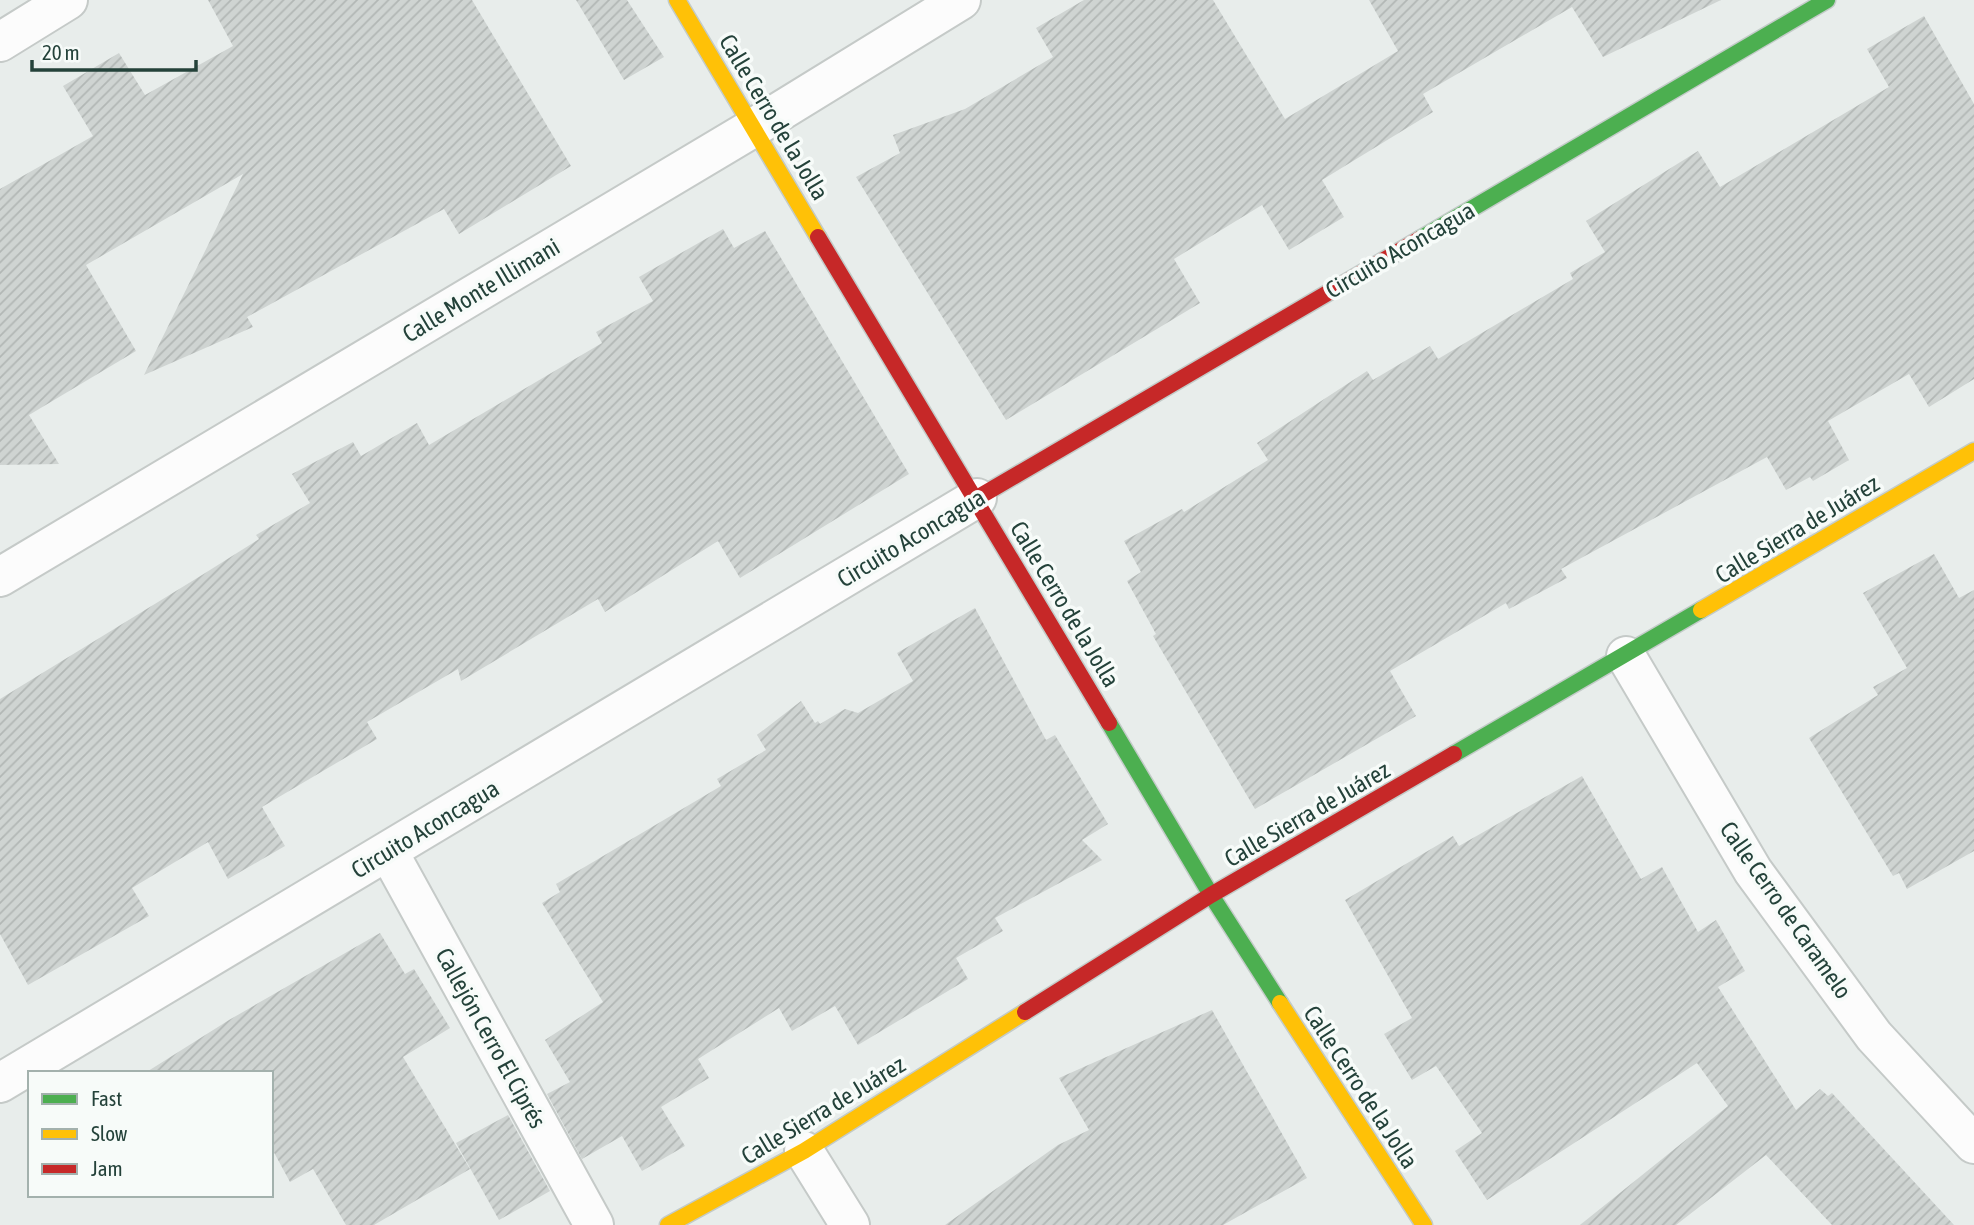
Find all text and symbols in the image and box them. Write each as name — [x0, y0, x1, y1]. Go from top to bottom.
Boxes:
scale bar — [32, 28, 196, 72]
street label: Calle Cerro de la Jolla — [714, 29, 834, 205]
text: 20 m — [42, 40, 80, 64]
street label: Circuito Aconcagua — [1321, 196, 1479, 304]
street label: Calle Monte Illimani — [398, 232, 564, 348]
street label: Calle Sierra de Juárez — [1710, 469, 1884, 588]
street label: Circuito Aconcagua — [832, 483, 990, 593]
street label: Calle Cerro de la Jolla — [1005, 516, 1125, 692]
street label: Calle Sierra de Juárez — [1220, 756, 1395, 872]
street label: Circuito Aconcagua — [346, 774, 504, 884]
street label: Calle Cerro de Caramelo — [1715, 816, 1857, 1004]
street label: Callejón Cerro El Ciprés — [430, 943, 552, 1133]
street label: Calle Cerro de la Jolla — [1298, 1001, 1424, 1173]
street label: Calle Sierra de Juárez — [736, 1050, 910, 1169]
legend — [28, 1071, 273, 1197]
text: Fast — [91, 1086, 122, 1110]
text: Slow — [91, 1121, 128, 1145]
text: Jam — [91, 1156, 123, 1180]

